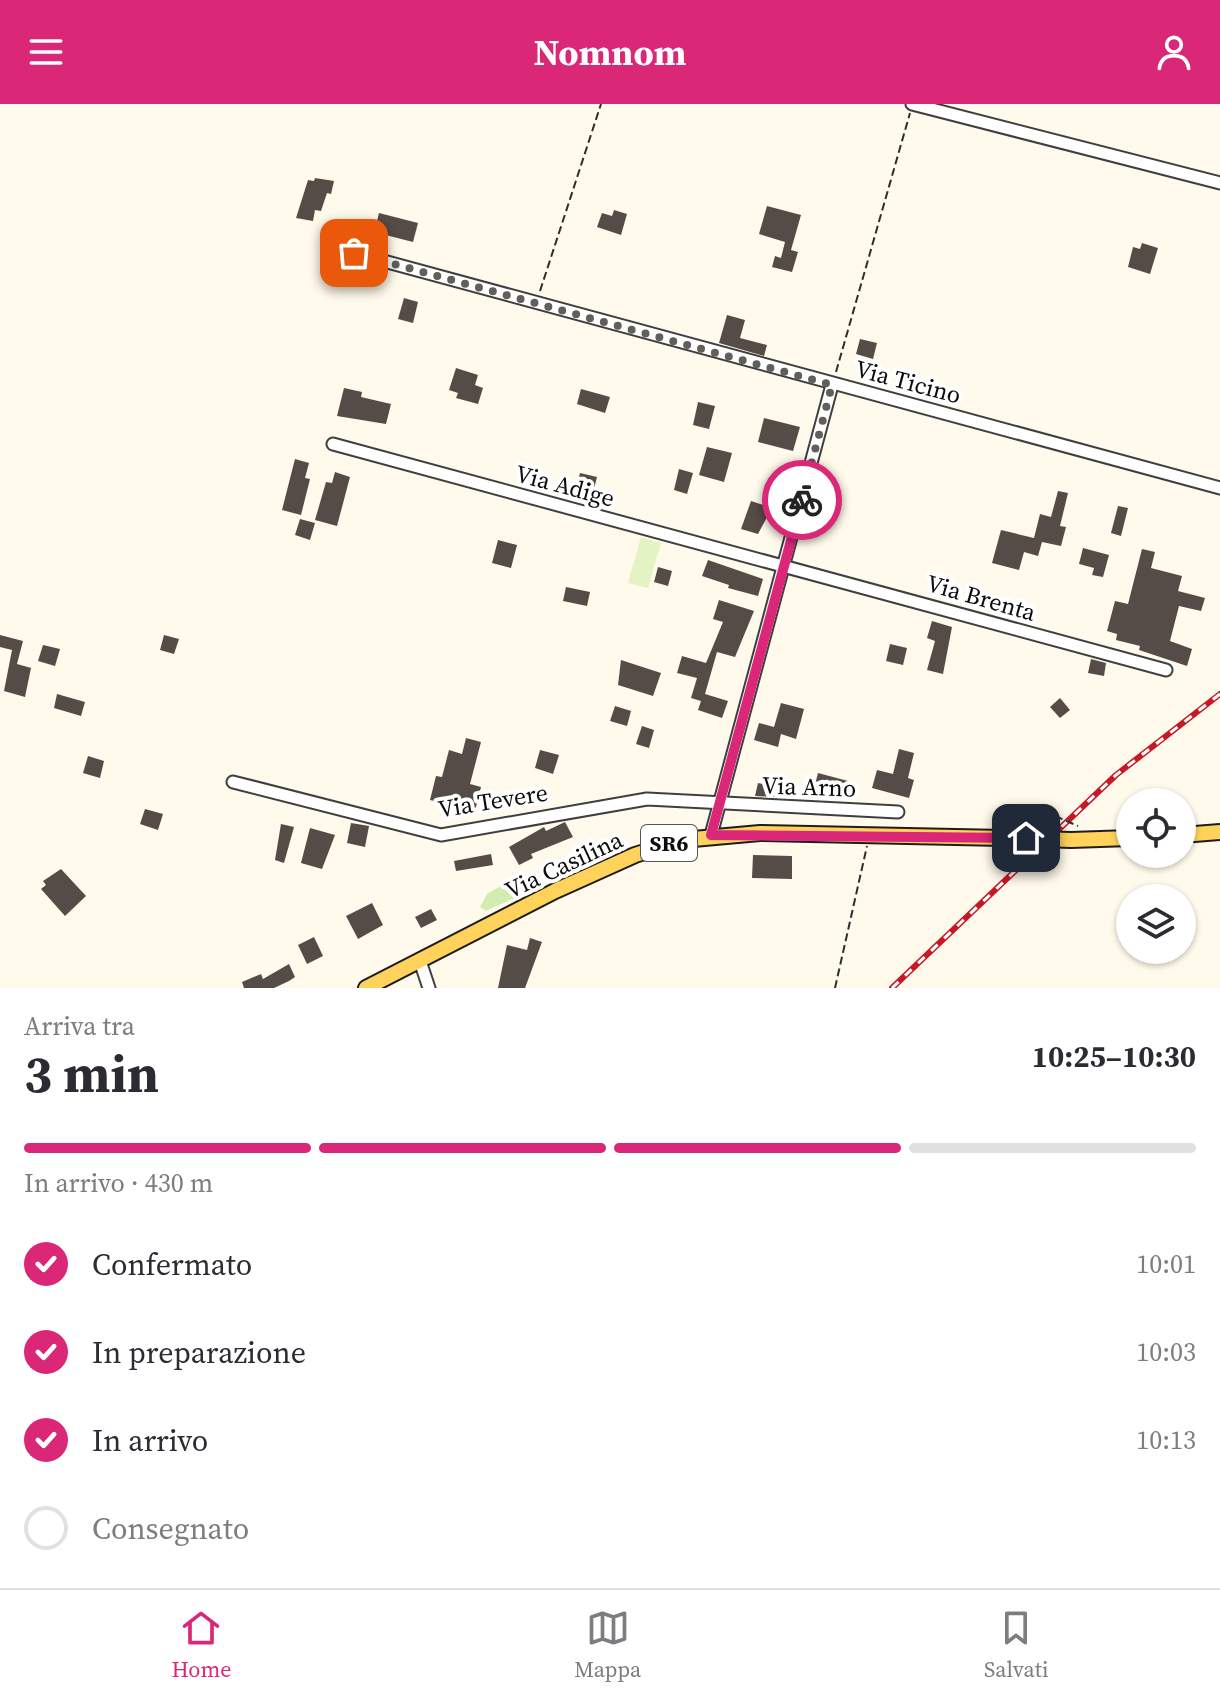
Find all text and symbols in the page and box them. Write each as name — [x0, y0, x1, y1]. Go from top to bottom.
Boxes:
text: Nomnom — [534, 28, 686, 77]
icon: menu — [24, 30, 68, 74]
icon: person — [1152, 30, 1196, 74]
pin — [320, 219, 388, 287]
icon: bag — [332, 231, 376, 275]
street label: Via Ticino — [852, 352, 965, 411]
street label: Via Adige — [512, 456, 618, 515]
courier — [762, 460, 842, 540]
icon: bike — [780, 478, 824, 522]
street label: Via Brenta — [923, 566, 1040, 629]
street label: Via Arno — [761, 768, 857, 805]
street label: Via Tevere — [436, 776, 550, 825]
map controls — [1116, 788, 1196, 964]
button: locate — [1116, 788, 1196, 868]
pin — [992, 804, 1060, 872]
icon: home — [1004, 816, 1048, 860]
street label: Via Casilina — [500, 823, 629, 906]
road number: SR6 — [641, 825, 697, 861]
button: layers — [1116, 884, 1196, 964]
text: Arriva tra — [24, 1008, 135, 1044]
text: 10:25–10:30 — [1032, 1036, 1196, 1077]
text: 3 min — [24, 1038, 159, 1109]
text: In arrivo · 430 m — [24, 1165, 213, 1201]
icon: check — [24, 1242, 68, 1286]
text: Confermato — [92, 1244, 252, 1285]
text: 10:01 — [1136, 1246, 1196, 1282]
icon: check — [24, 1330, 68, 1374]
text: In preparazione — [92, 1332, 306, 1373]
text: 10:03 — [1136, 1334, 1196, 1370]
icon: check — [24, 1418, 68, 1462]
text: In arrivo — [92, 1420, 208, 1461]
text: 10:13 — [1136, 1422, 1196, 1458]
text: Consegnato — [92, 1508, 249, 1549]
tab: Home — [171, 1606, 231, 1684]
tab: Mappa — [574, 1606, 641, 1684]
tab: Salvati — [984, 1606, 1049, 1684]

